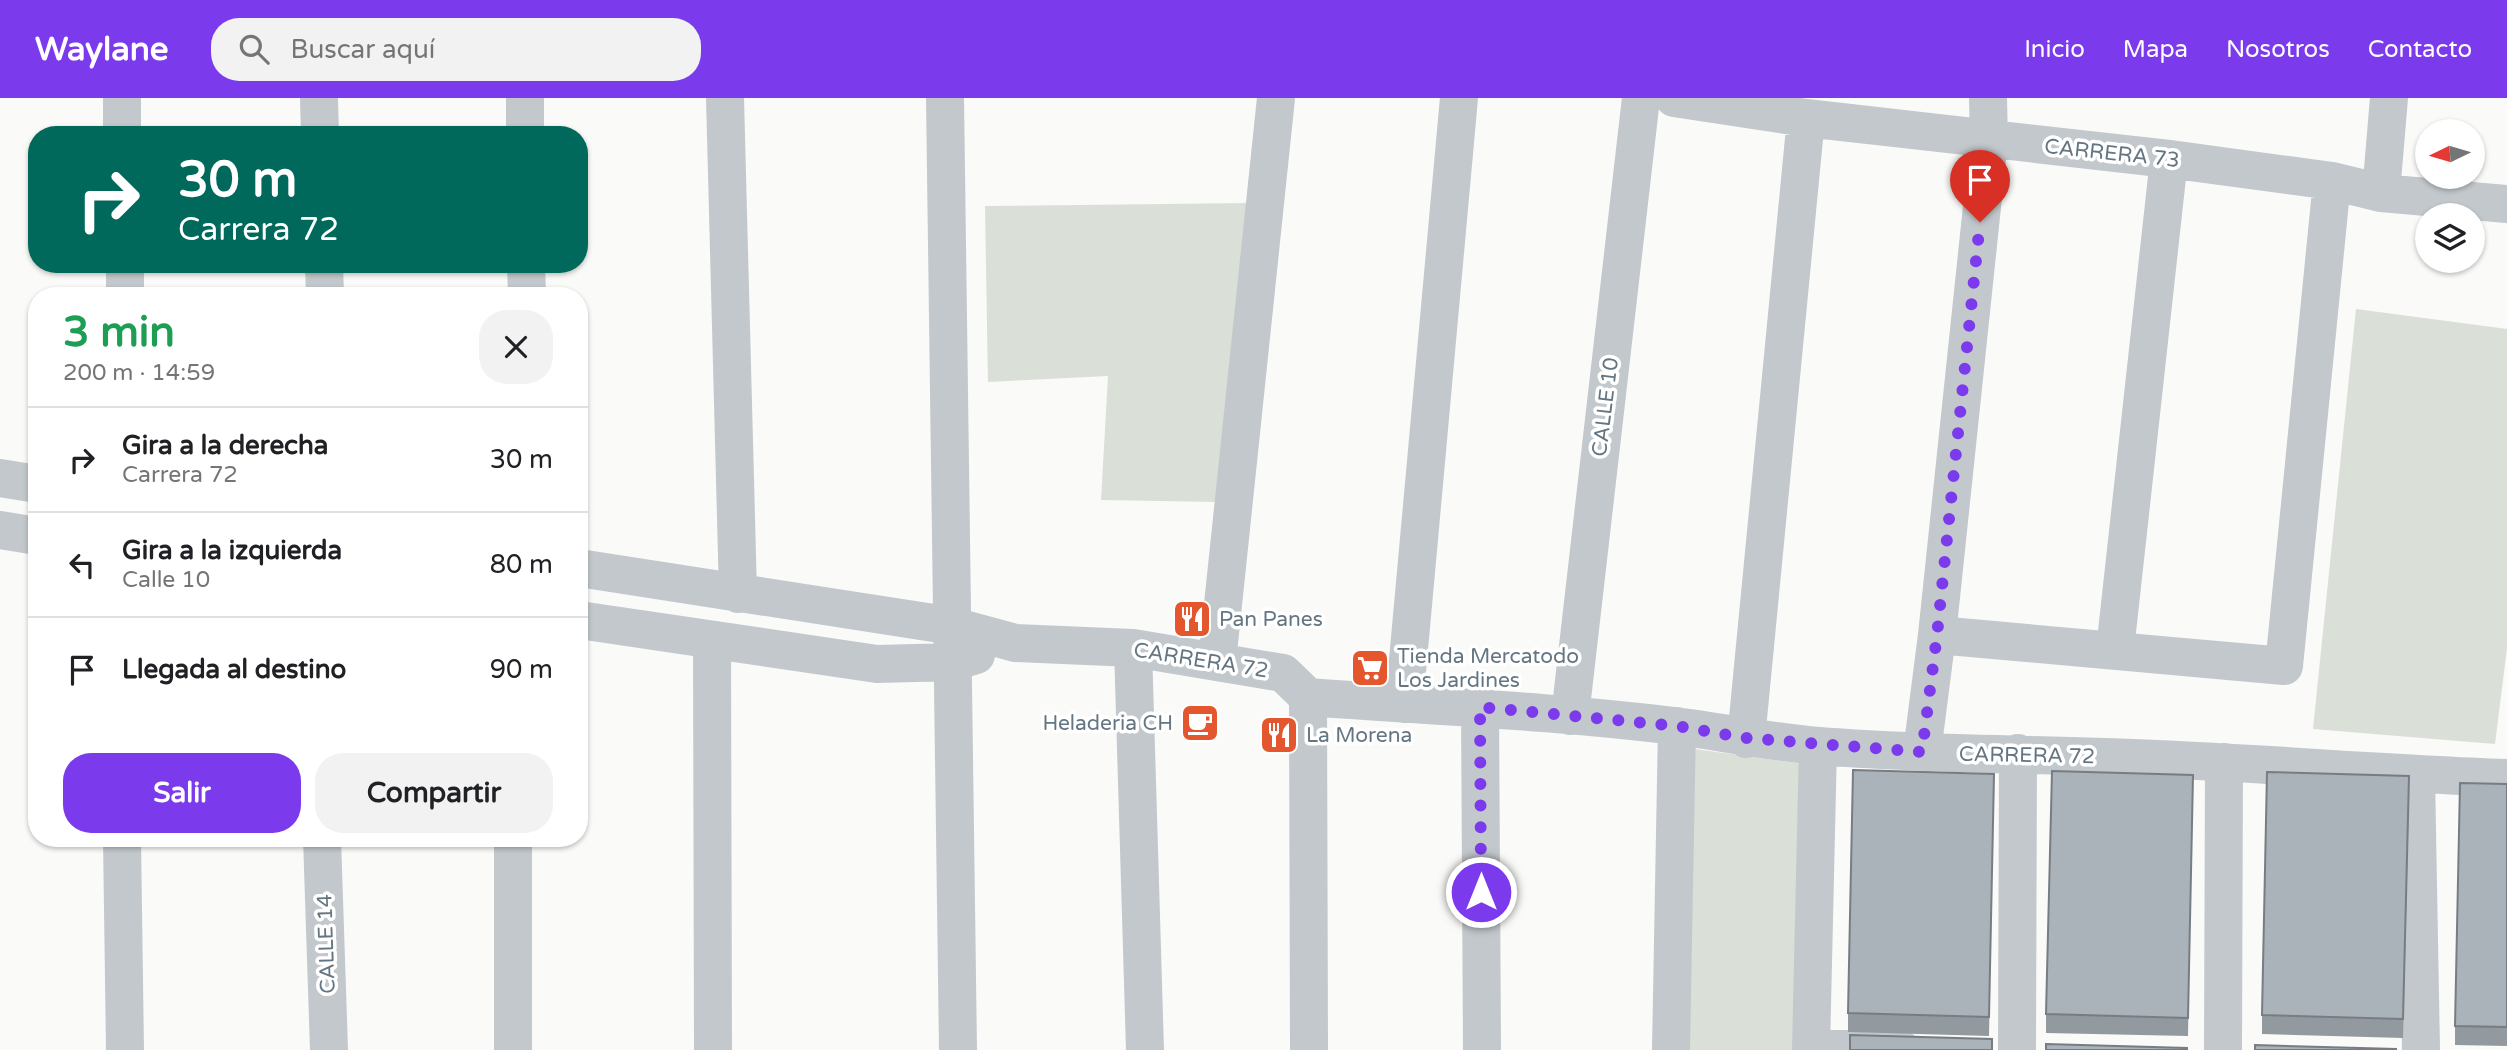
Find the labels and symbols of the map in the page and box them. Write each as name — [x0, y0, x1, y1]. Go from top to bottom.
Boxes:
north arrow — [2415, 119, 2485, 189]
street label: CARRERA 73 — [2043, 134, 2181, 173]
pin — [1950, 150, 2010, 222]
street label: CALLE 10 — [1587, 356, 1624, 458]
restaurant icon: Pan Panes — [1171, 598, 1213, 640]
place label: Pan Panes — [1219, 607, 1323, 632]
street label: CARRERA 72 — [1132, 638, 1270, 683]
place label: Tienda Mercatodo Los Jardines — [1397, 644, 1579, 693]
supermarket icon: Tienda Mercatodo Los Jardines — [1349, 647, 1391, 689]
cafe icon: Heladeria CH — [1179, 702, 1221, 744]
place label: Heladeria CH — [1042, 711, 1173, 736]
restaurant icon: La Morena — [1258, 714, 1300, 756]
place label: La Morena — [1306, 723, 1412, 748]
street label: CARRERA 72 — [1959, 742, 2095, 769]
position arrow — [1444, 855, 1518, 929]
street label: CALLE 14 — [312, 894, 341, 994]

